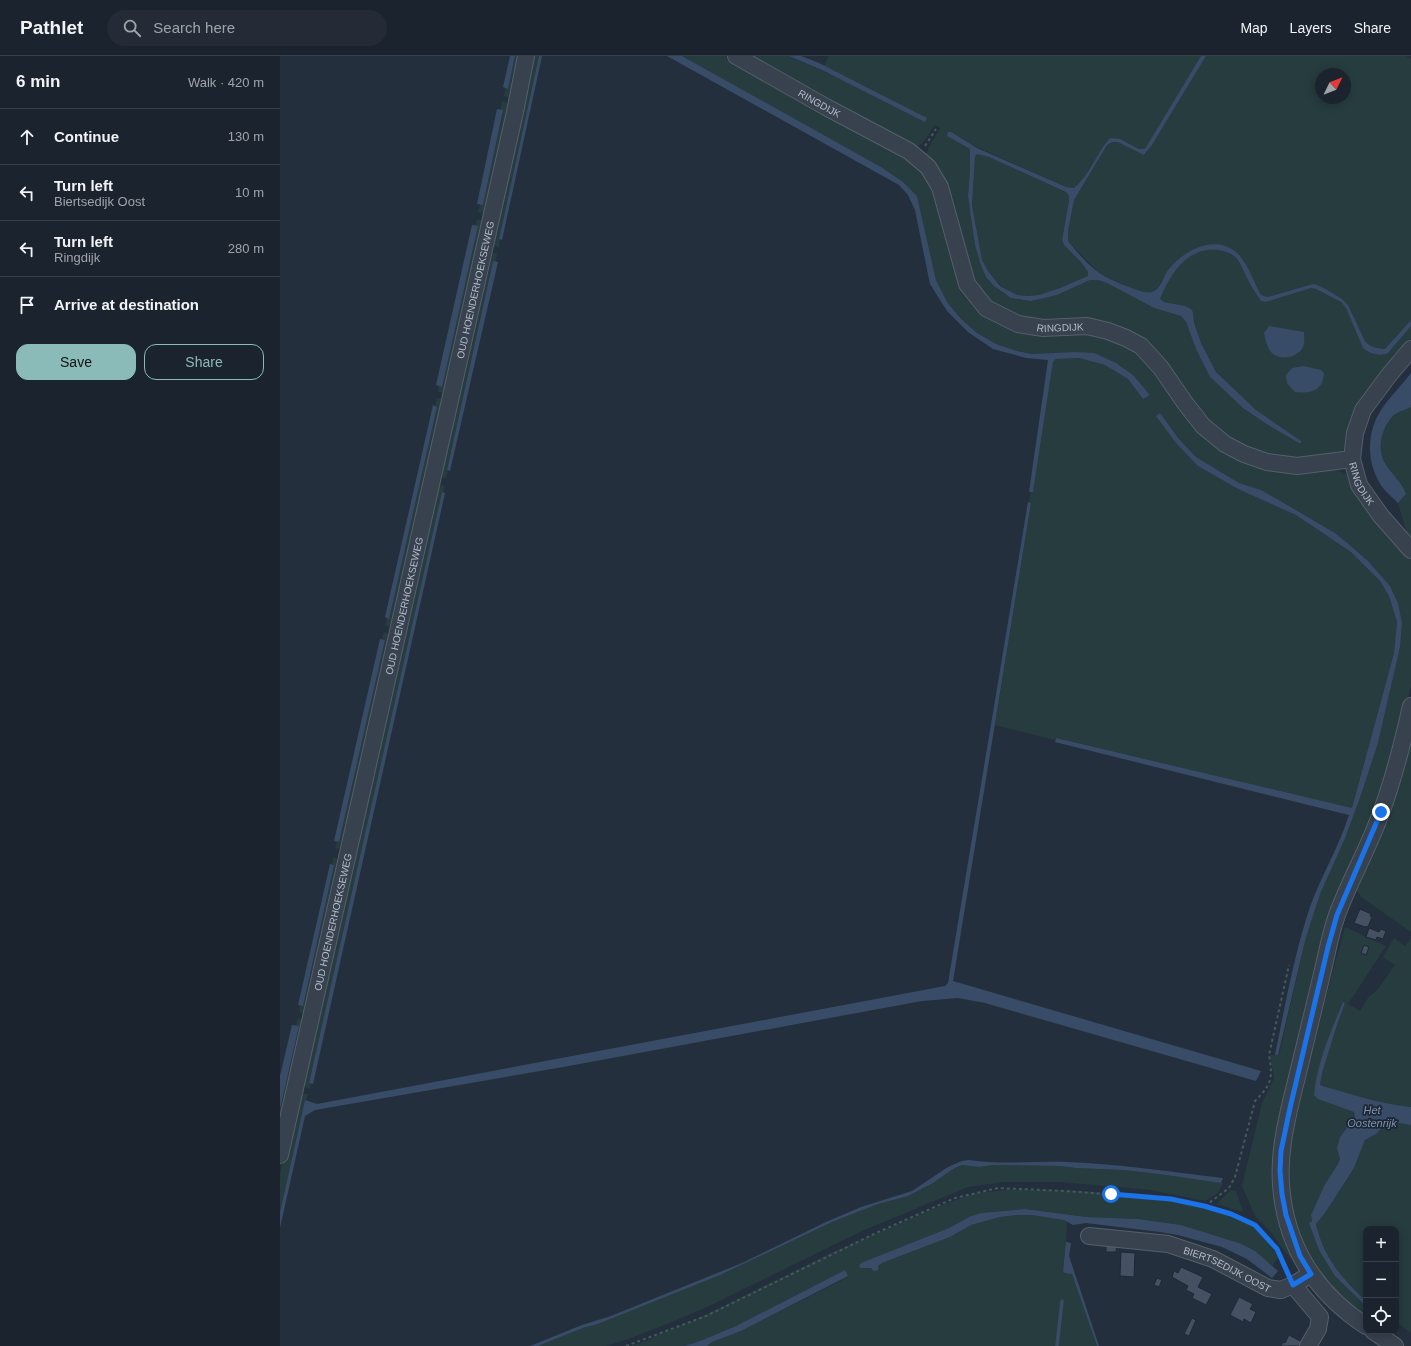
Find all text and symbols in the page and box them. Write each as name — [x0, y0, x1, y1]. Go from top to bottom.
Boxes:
search box — [107, 10, 387, 46]
text: Pathlet — [20, 17, 83, 38]
icon: search — [121, 17, 143, 39]
text: Search here — [153, 19, 235, 36]
text: Map — [1240, 20, 1268, 36]
text: Layers — [1290, 20, 1332, 36]
text: Share — [1354, 20, 1391, 36]
north arrow — [1315, 68, 1351, 104]
text: 6 min — [16, 72, 60, 91]
text: Walk · 420 m — [188, 75, 264, 90]
street label: RINGDIJK — [796, 87, 843, 120]
icon: ahead — [16, 126, 38, 148]
text: Continue — [54, 128, 119, 145]
text: 130 m — [228, 129, 264, 144]
text: Turn left — [54, 177, 113, 194]
icon: left — [16, 182, 38, 204]
text: 10 m — [235, 185, 264, 200]
text: Biertsedijk Oost — [54, 194, 145, 209]
street label: OUD HOENDERHOEKSEWEG — [455, 220, 496, 360]
text: Turn left — [54, 233, 113, 250]
icon: left — [16, 238, 38, 260]
text: 280 m — [228, 241, 264, 256]
text: Ringdijk — [54, 250, 100, 265]
icon: arrive — [16, 294, 38, 316]
text: Arrive at destination — [54, 296, 199, 313]
street label: RINGDIJK — [1036, 321, 1084, 334]
button: Save — [16, 344, 136, 380]
button: Share — [144, 344, 264, 380]
street label: RINGDIJK — [1347, 461, 1377, 508]
street label: OUD HOENDERHOEKSEWEG — [383, 536, 425, 676]
route end — [1372, 803, 1390, 821]
street label: OUD HOENDERHOEKSEWEG — [312, 852, 354, 992]
water label: Het Oostenrijk — [1347, 1104, 1397, 1129]
route start — [1102, 1185, 1120, 1203]
map controls — [1363, 1226, 1399, 1334]
button: + — [1363, 1226, 1399, 1262]
street label: BIERTSEDIJK OOST — [1182, 1245, 1273, 1295]
button: − — [1363, 1262, 1399, 1298]
button: locate — [1363, 1298, 1399, 1334]

